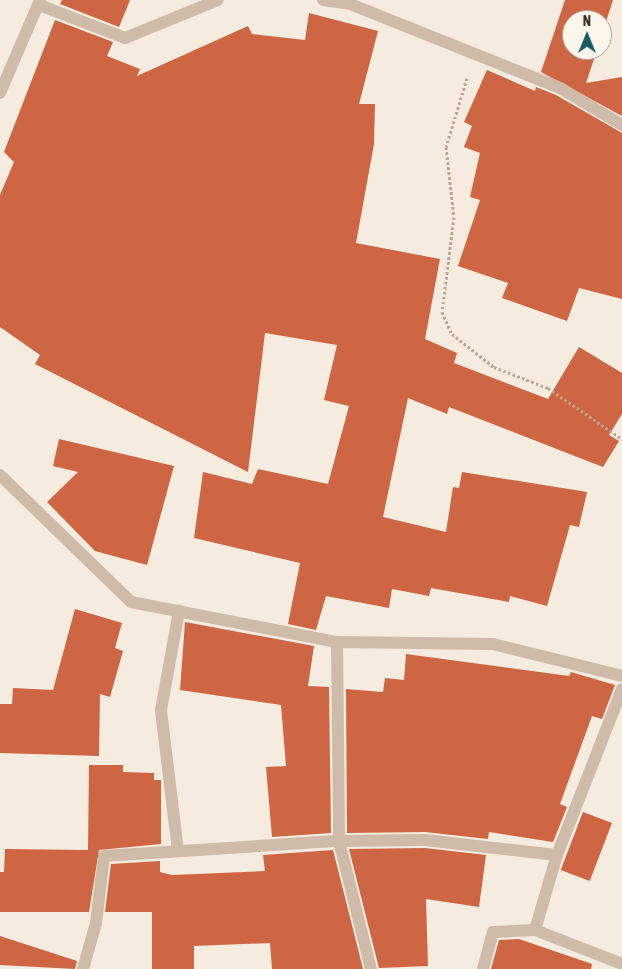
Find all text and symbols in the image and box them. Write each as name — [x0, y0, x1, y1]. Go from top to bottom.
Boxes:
north arrow — [562, 10, 612, 60]
text: N — [583, 13, 591, 29]

